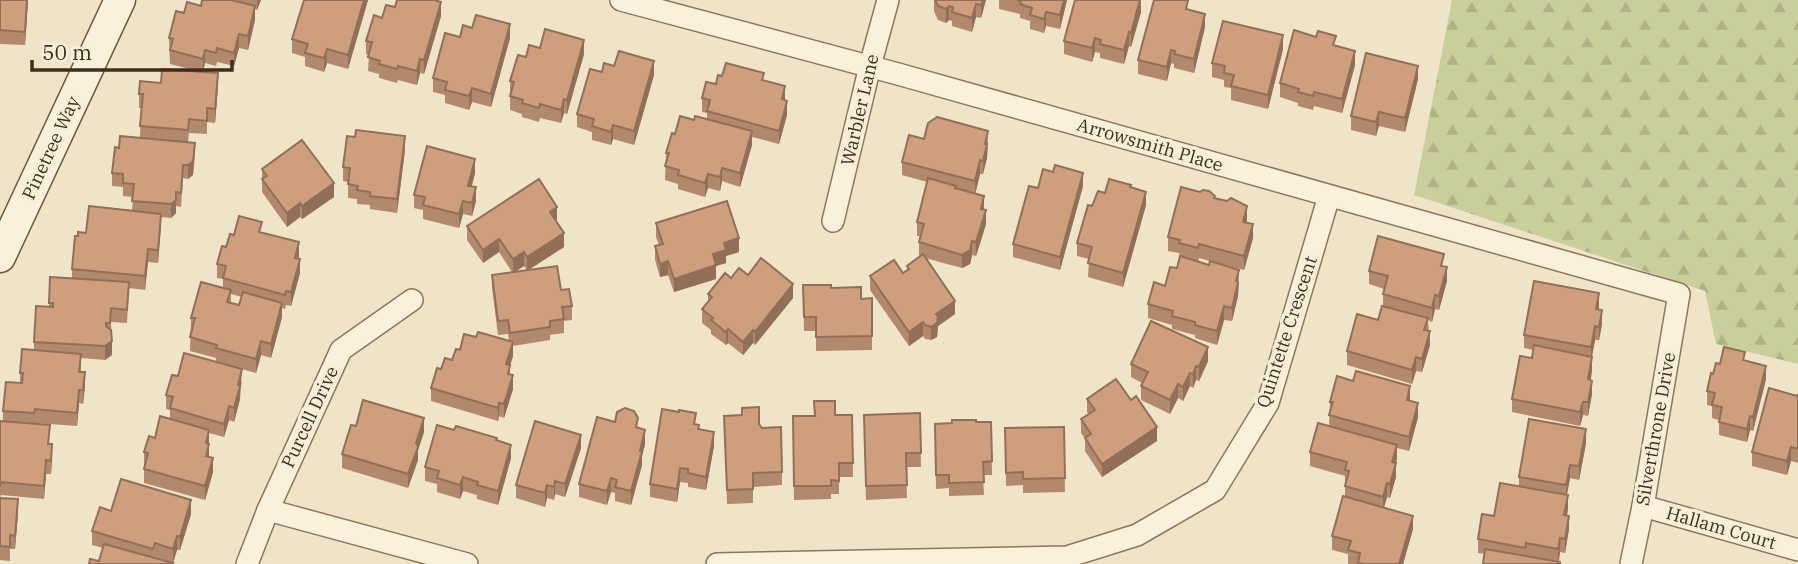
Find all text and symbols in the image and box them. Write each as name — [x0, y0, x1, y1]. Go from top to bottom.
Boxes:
scale bar — [32, 28, 231, 72]
text: 50 m — [42, 38, 92, 66]
street label: Warbler Lane — [836, 52, 884, 168]
street label: Pinetree Way — [17, 92, 85, 203]
street label: Arrowsmith Place — [1074, 113, 1226, 176]
street label: Quintette Crescent — [1251, 253, 1322, 411]
street label: Silverthrone Drive — [1631, 350, 1680, 507]
street label: Purcell Drive — [276, 362, 343, 471]
street label: Hallam Court — [1664, 501, 1779, 554]

